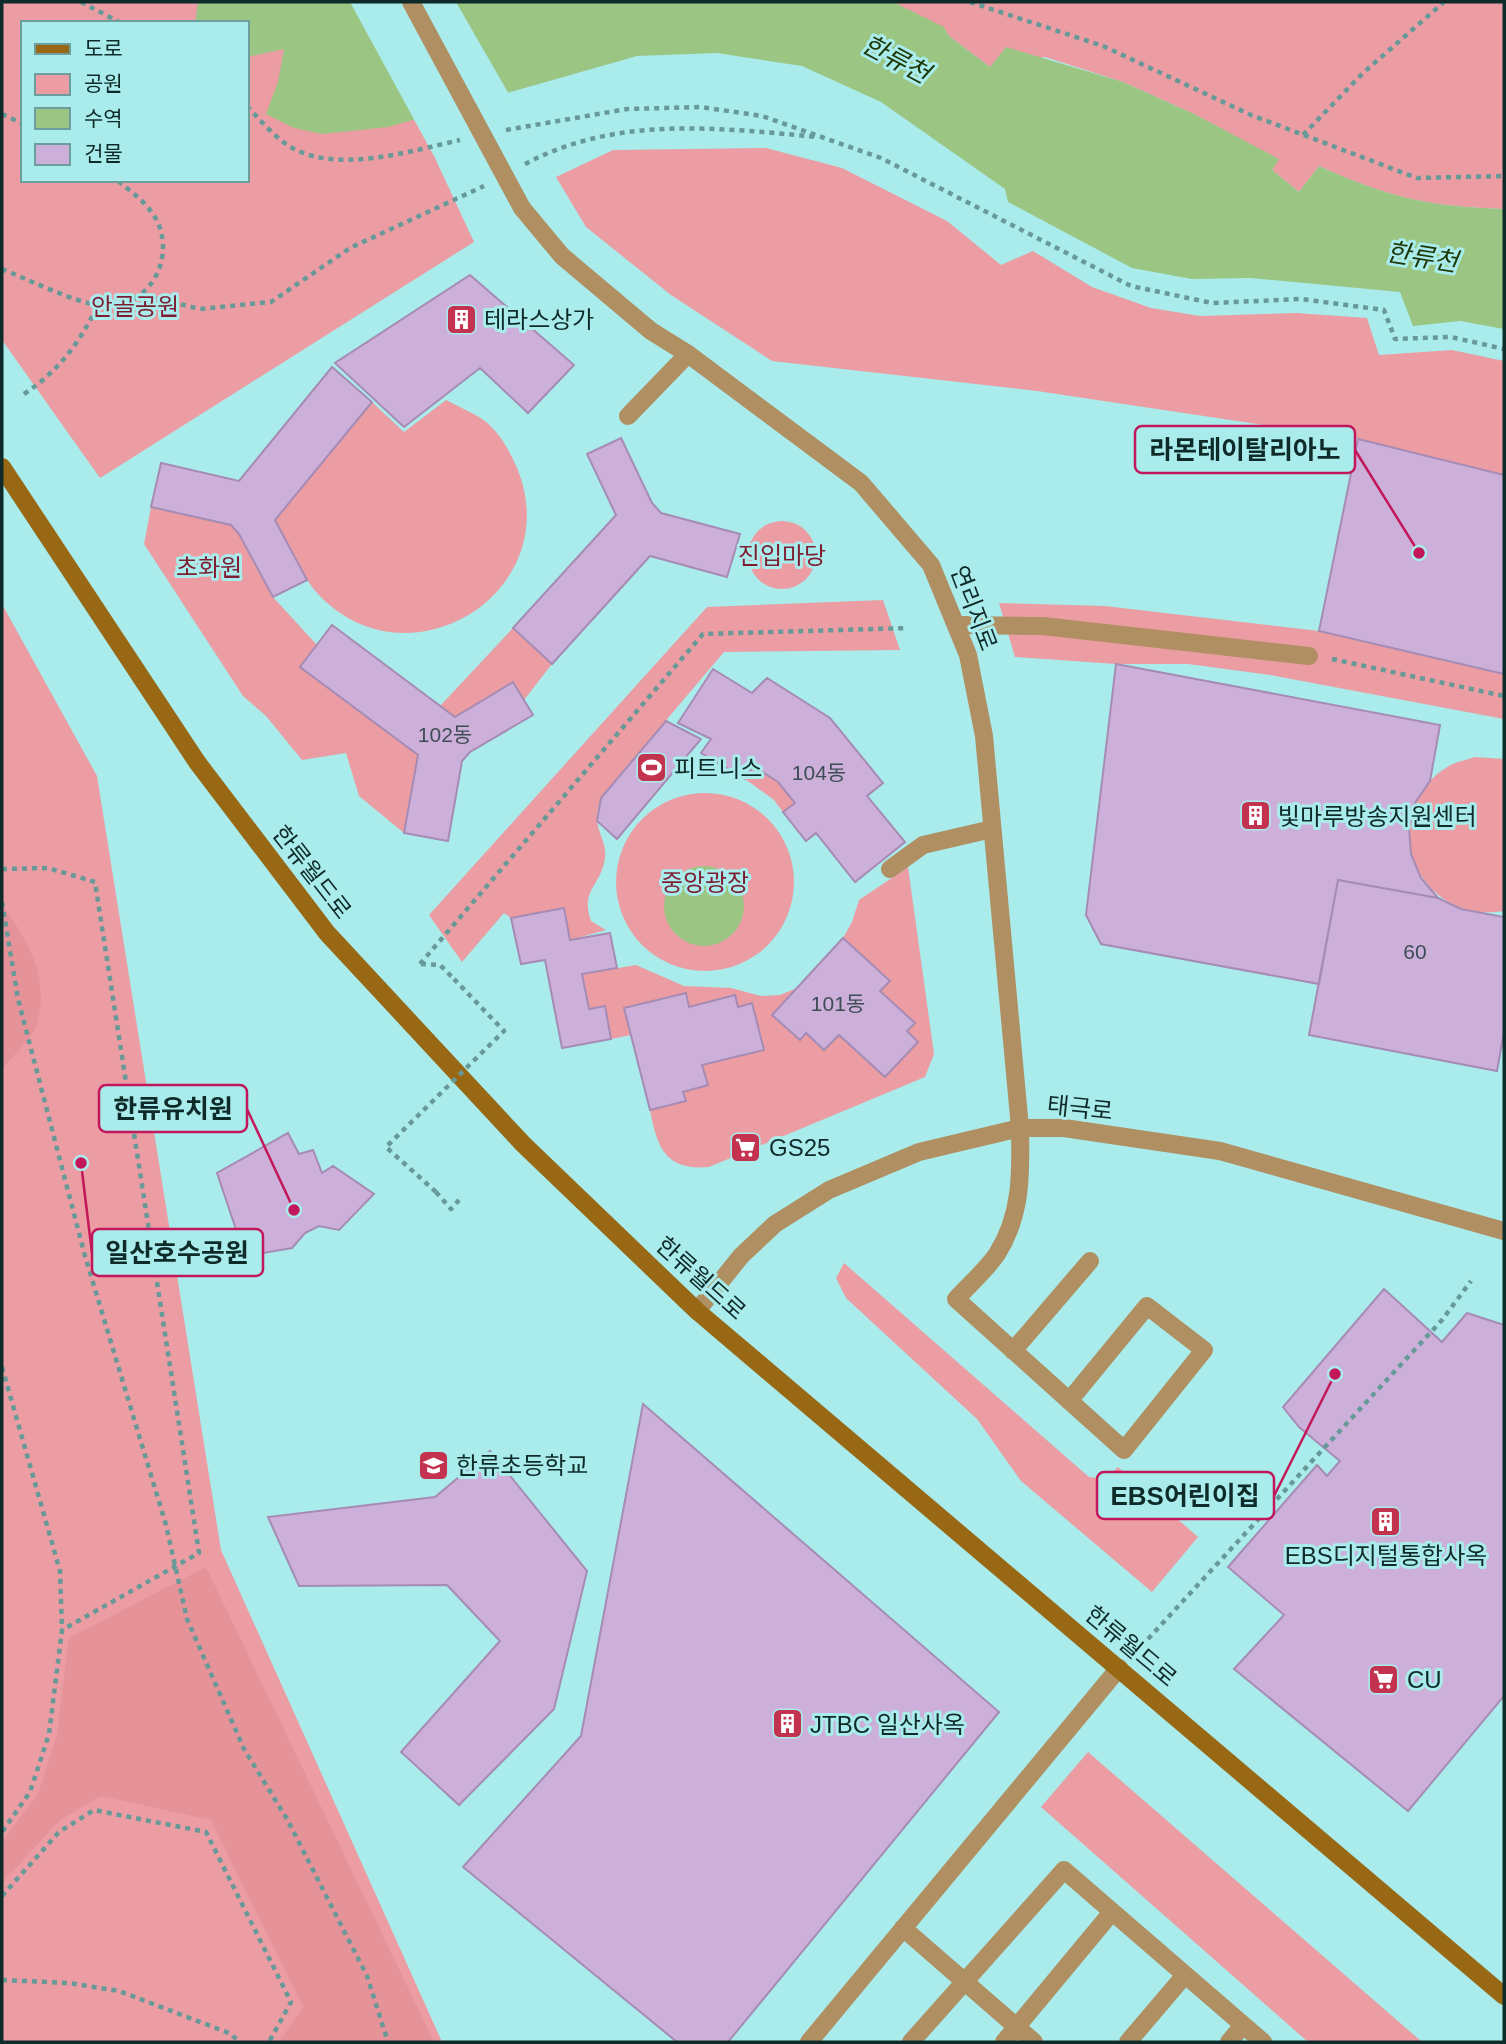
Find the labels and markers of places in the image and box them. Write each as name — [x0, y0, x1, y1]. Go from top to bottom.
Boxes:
building icon: 테라스상가 — [444, 302, 478, 336]
place label: 테라스상가 — [484, 306, 594, 333]
callout: 라몬테이탈리아노 — [1135, 426, 1355, 473]
sports icon: 피트니스 — [634, 751, 668, 785]
place label: 피트니스 — [674, 755, 762, 782]
building icon: 빛마루방송지원센터 — [1238, 799, 1272, 833]
place label: 빛마루방송지원센터 — [1278, 803, 1477, 830]
callout: 한류유치원 — [99, 1085, 247, 1132]
supermarket icon: GS25 — [729, 1130, 763, 1164]
place label: GS25 — [769, 1134, 830, 1161]
callout: 일산호수공원 — [92, 1229, 263, 1276]
school or university icon: 한류초등학교 — [416, 1448, 450, 1482]
place label: 한류초등학교 — [456, 1452, 588, 1479]
callout: EBS어린이집 — [1097, 1472, 1274, 1519]
building icon: EBS디지털통합사옥 — [1369, 1504, 1403, 1538]
place label: EBS디지털통합사옥 — [1285, 1542, 1487, 1569]
supermarket icon: CU — [1367, 1662, 1401, 1696]
place label: CU — [1407, 1666, 1442, 1693]
building icon: JTBC 일산사옥 — [770, 1707, 804, 1741]
place label: JTBC 일산사옥 — [810, 1711, 965, 1738]

